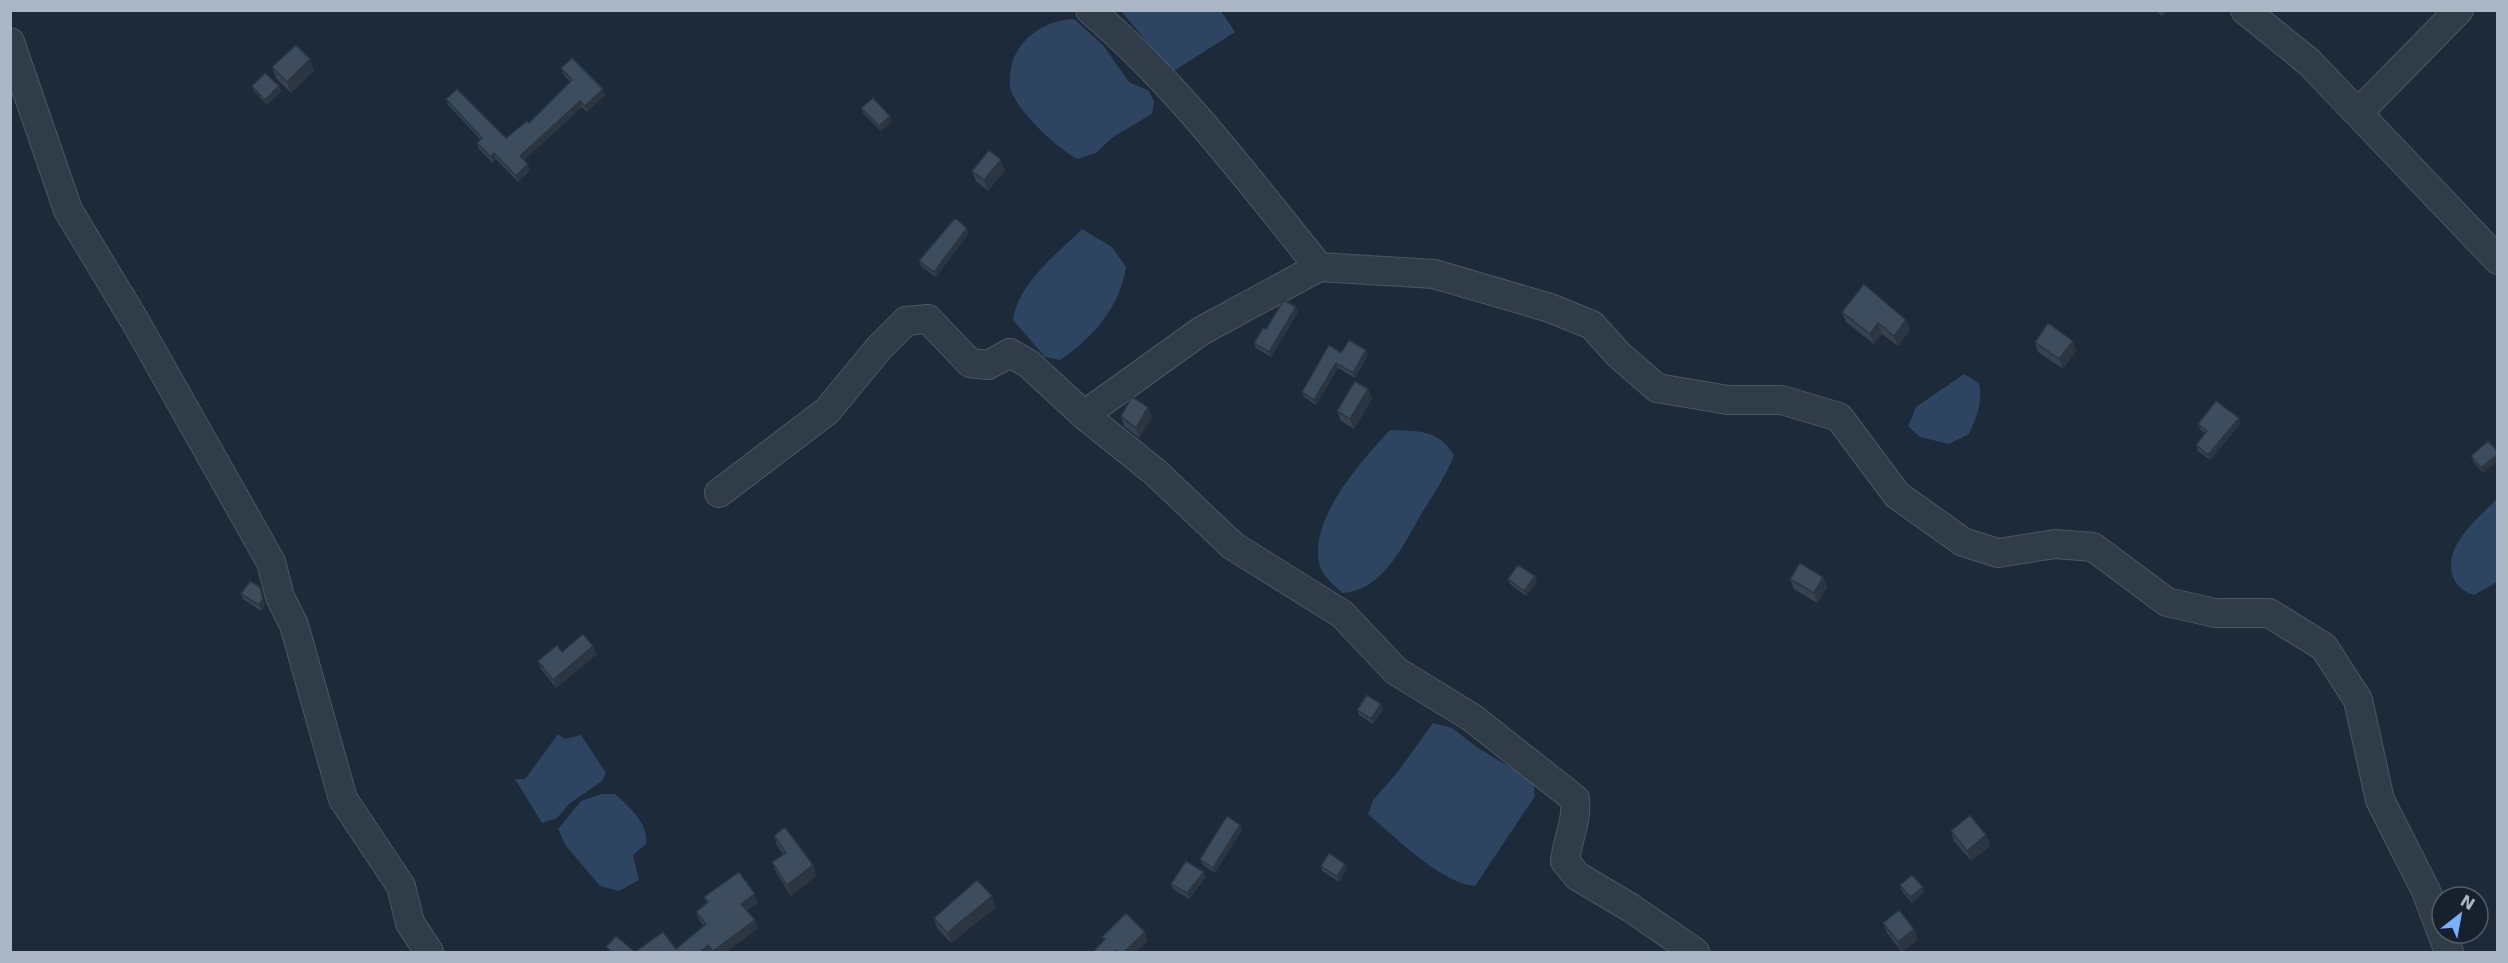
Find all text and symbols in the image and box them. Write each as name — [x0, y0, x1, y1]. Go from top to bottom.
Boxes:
north arrow — [2430, 885, 2490, 945]
text: N — [2457, 891, 2478, 914]

